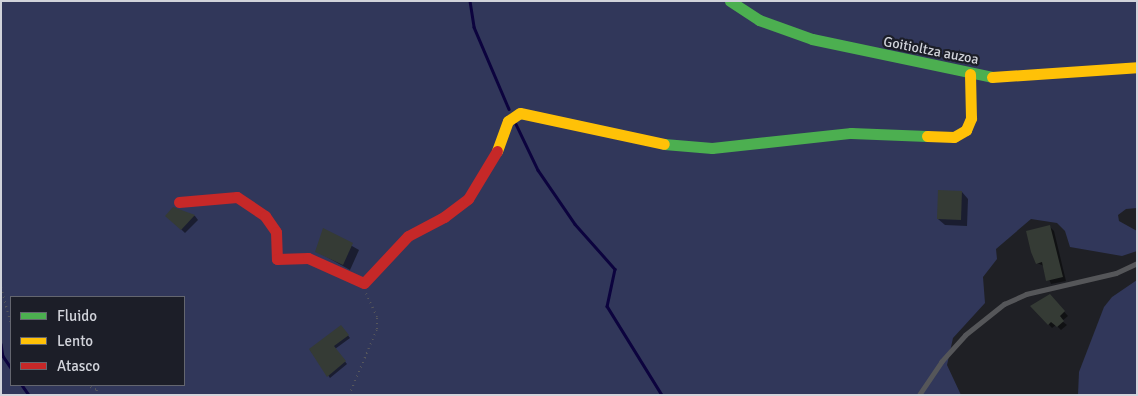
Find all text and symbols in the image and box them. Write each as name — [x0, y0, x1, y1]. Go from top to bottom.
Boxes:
street label: Goitioltza auzoa — [882, 34, 980, 68]
legend — [10, 296, 185, 386]
text: Fluido — [57, 307, 97, 325]
text: Lento — [57, 332, 93, 350]
text: Atasco — [57, 357, 100, 375]

